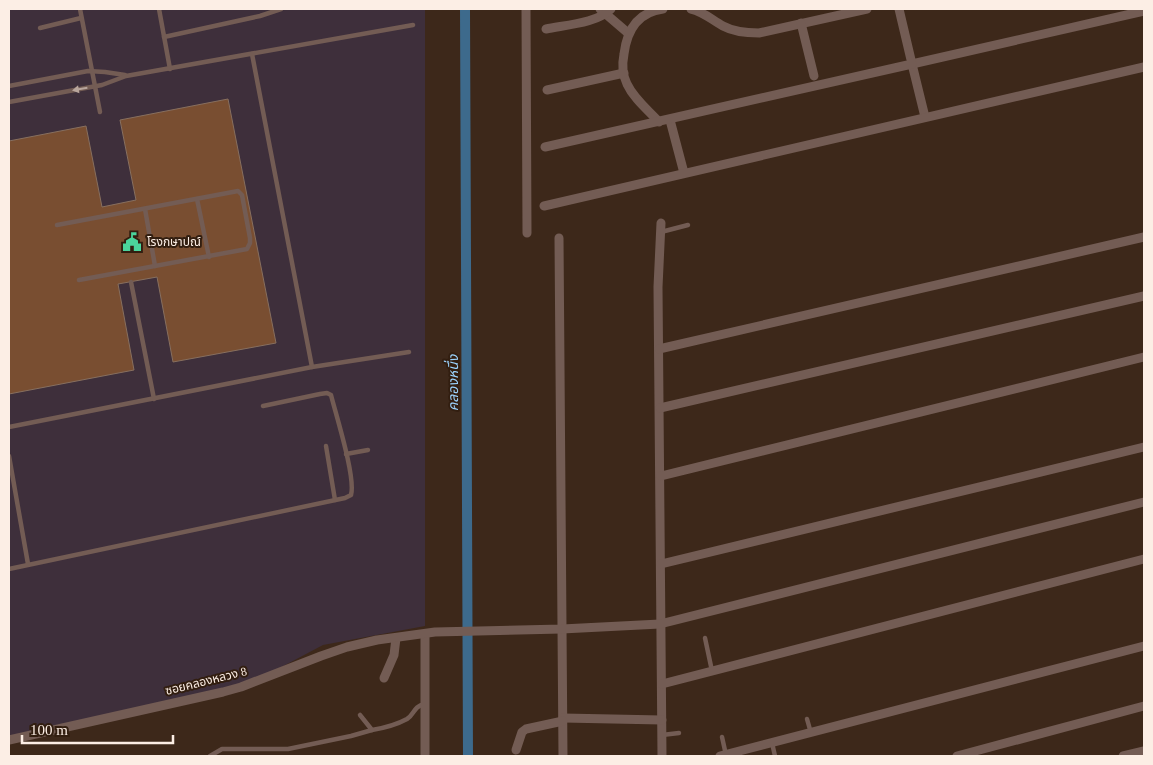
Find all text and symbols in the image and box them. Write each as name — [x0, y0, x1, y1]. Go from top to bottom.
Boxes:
one-way arrow — [71, 85, 87, 93]
public building icon: โรงกษาปณ์ — [121, 231, 143, 253]
place label: โรงกษาปณ์ — [147, 235, 201, 249]
water label: คลองหนึ่ง — [443, 353, 461, 411]
street label: ซอยคลองหลวง 8 — [164, 664, 248, 698]
scale bar — [22, 712, 174, 744]
text: 100 m — [30, 722, 68, 738]

